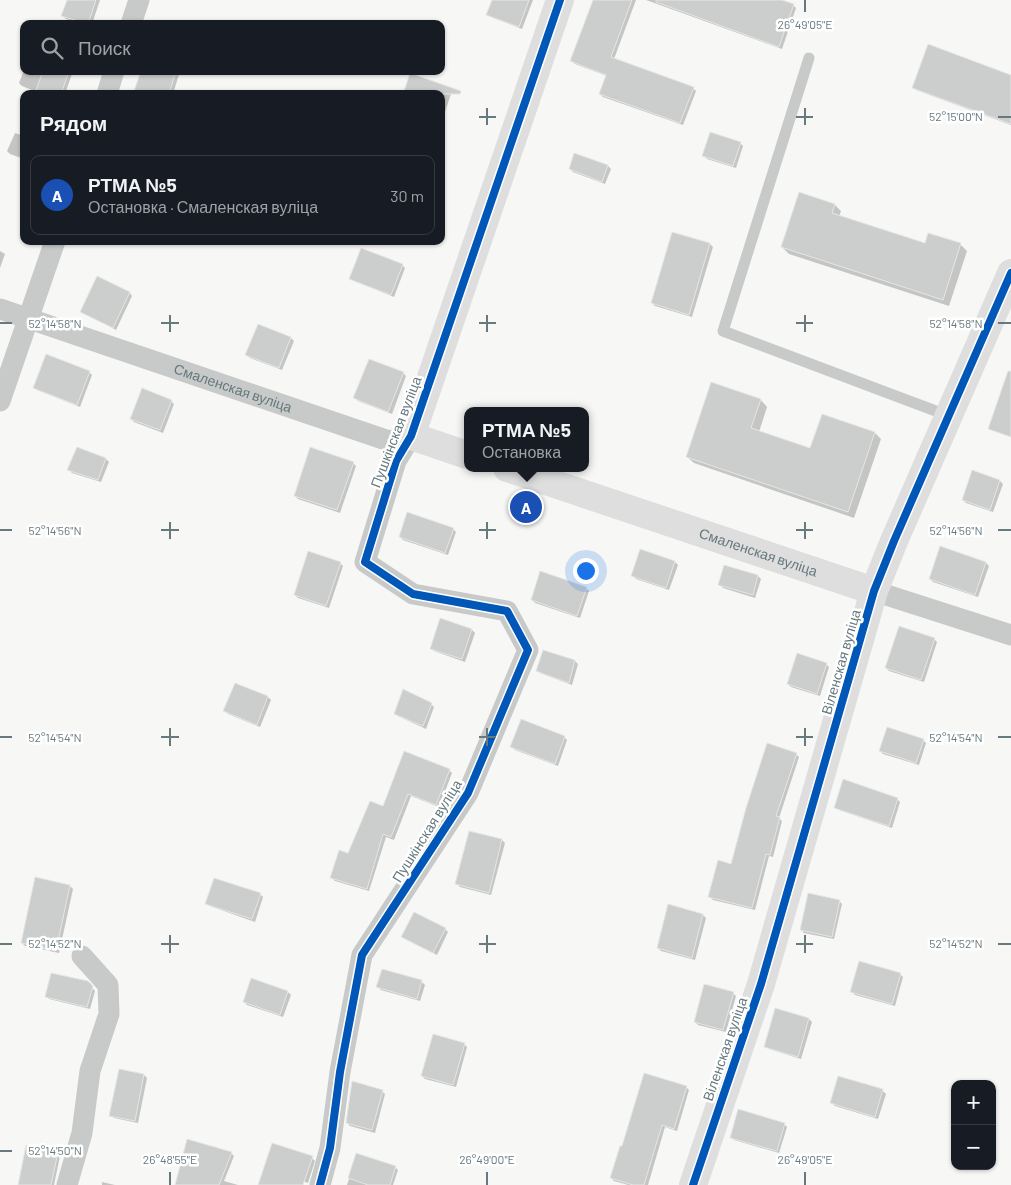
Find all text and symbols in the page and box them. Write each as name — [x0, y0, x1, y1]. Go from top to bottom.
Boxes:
text: 26°49'05"E — [778, 17, 833, 31]
search box — [20, 20, 445, 75]
icon: search — [38, 34, 66, 62]
text: Поиск — [78, 36, 131, 59]
text: 52°15'00"N — [929, 109, 983, 123]
text: Рядом — [40, 110, 107, 135]
text: РТМА №5 — [88, 173, 177, 196]
text: A — [52, 186, 62, 205]
text: 30 m — [390, 186, 424, 205]
text: Остановка · Смаленская вуліца — [88, 197, 318, 216]
text: 52°14'58"N — [28, 316, 82, 330]
text: 52°14'58"N — [929, 316, 983, 330]
street label: Смаленская вуліца — [172, 360, 295, 416]
street label: Пушкінская вуліца — [366, 374, 425, 490]
popup — [464, 407, 589, 472]
text: РТМА №5 — [482, 418, 571, 441]
text: Остановка — [482, 442, 561, 461]
pin: A — [510, 488, 542, 526]
text: 52°14'56"N — [28, 523, 82, 537]
text: 52°14'56"N — [929, 523, 983, 537]
street label: Смаленская вуліца — [697, 524, 820, 580]
your location — [573, 558, 599, 584]
street label: Віленская вуліца — [817, 607, 864, 716]
text: 52°14'54"N — [28, 730, 82, 744]
text: 52°14'54"N — [929, 730, 983, 744]
street label: Пушкінская вуліца — [388, 776, 465, 885]
text: 52°14'52"N — [28, 936, 82, 950]
text: 52°14'52"N — [929, 936, 983, 950]
street label: Віленская вуліца — [699, 995, 750, 1103]
map controls — [951, 1080, 996, 1170]
button: + — [951, 1080, 996, 1125]
button: − — [951, 1125, 996, 1170]
text: 52°14'50"N — [28, 1143, 82, 1157]
text: 26°48'55"E — [143, 1152, 197, 1166]
text: 26°49'00"E — [459, 1152, 515, 1166]
text: 26°49'05"E — [778, 1152, 833, 1166]

